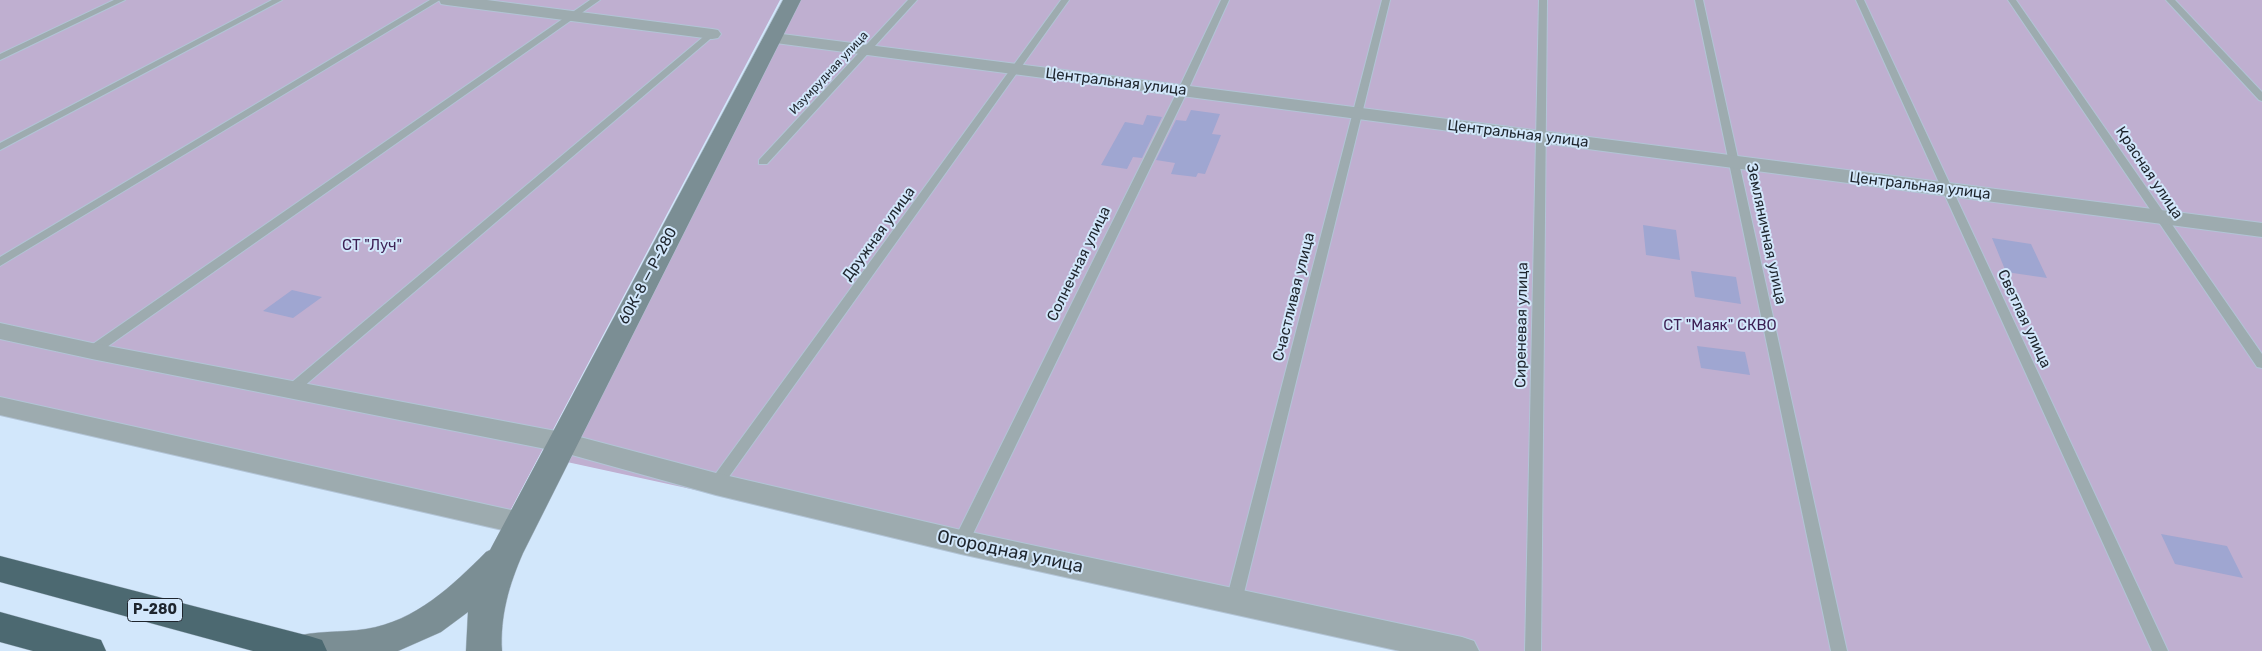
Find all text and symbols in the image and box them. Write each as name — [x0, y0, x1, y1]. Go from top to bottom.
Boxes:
street label: Изумрудная улица — [787, 28, 871, 118]
street label: Центральная улица — [1044, 64, 1188, 100]
street label: Центральная улица — [1446, 116, 1590, 152]
street label: Красная улица — [2111, 123, 2187, 223]
street label: Земляничная улица — [1742, 162, 1790, 306]
street label: Центральная улица — [1848, 168, 1992, 204]
street label: Дружная улица — [839, 183, 919, 285]
street label: Солнечная улица — [1043, 204, 1115, 324]
street label: 60К-8 — Р-280 — [615, 225, 681, 327]
street label: Счастливая улица — [1269, 231, 1319, 363]
park label: СТ "Луч" — [342, 237, 402, 255]
street label: Сиреневая улица — [1512, 262, 1532, 388]
street label: Светлая улица — [1993, 267, 2055, 371]
park label: СТ "Маяк" СКВО — [1663, 317, 1777, 335]
street label: Огородная улица — [935, 526, 1085, 578]
road number: Р-280 — [128, 598, 182, 622]

